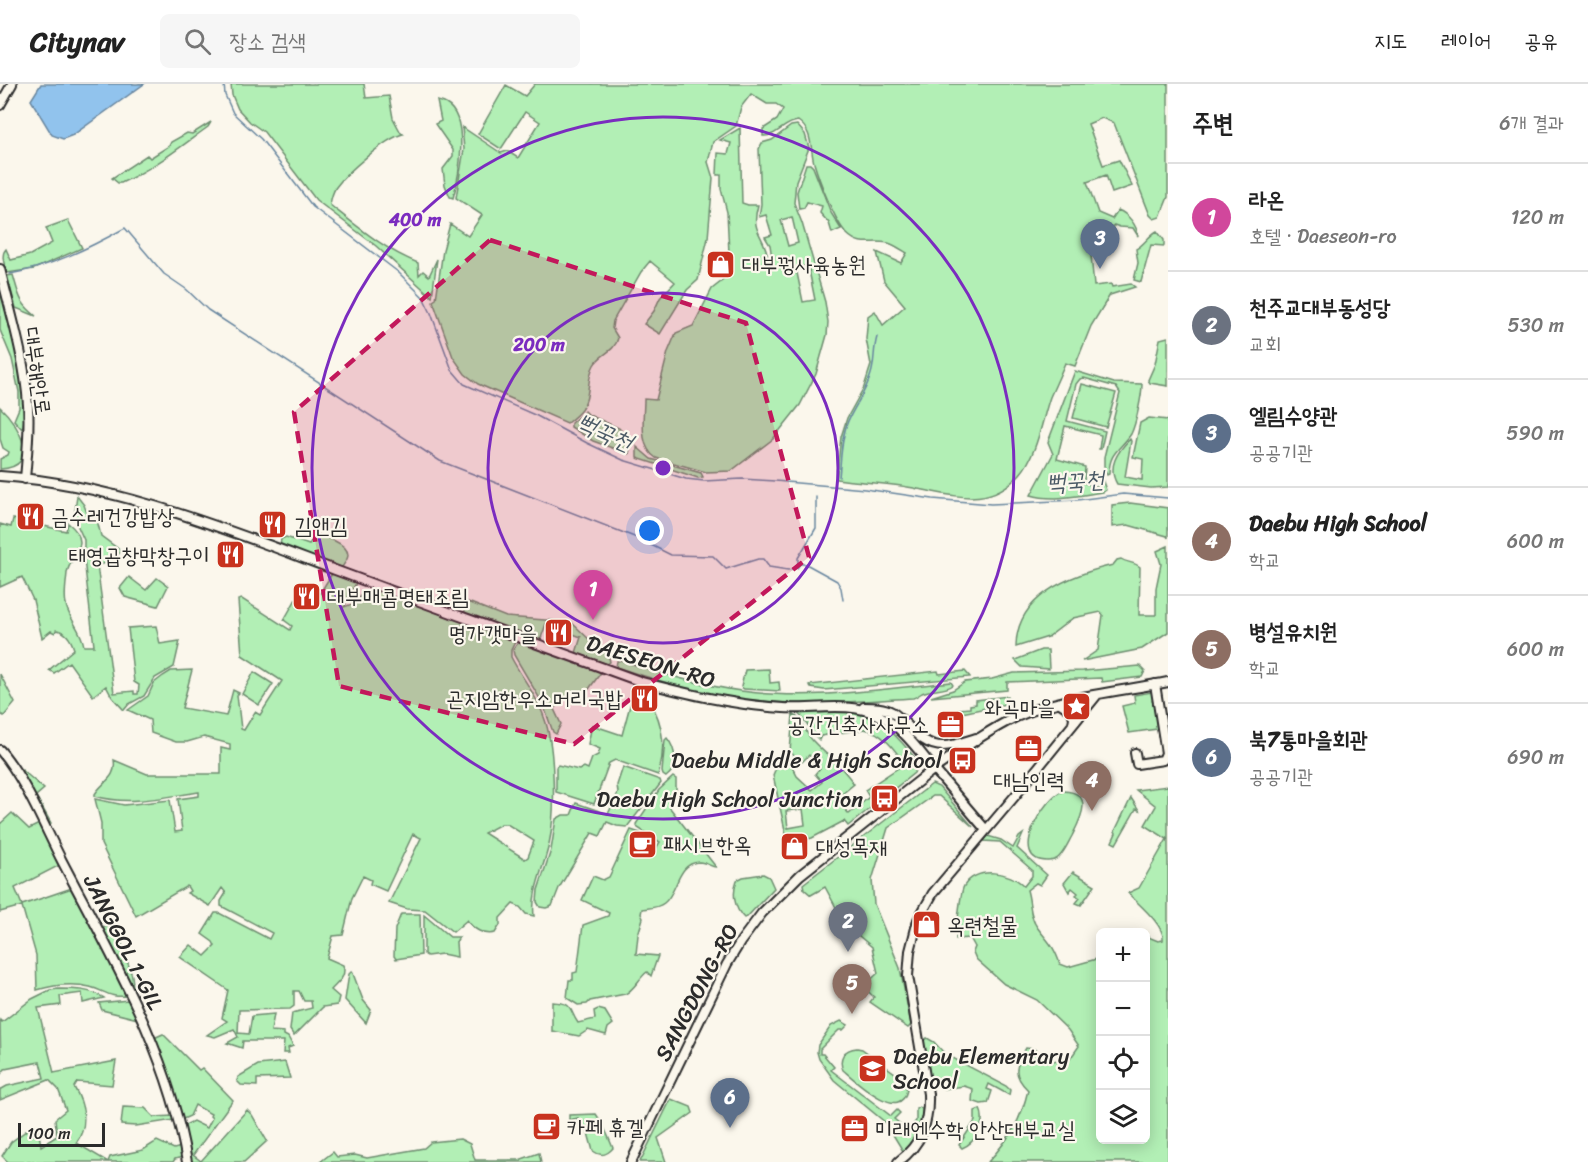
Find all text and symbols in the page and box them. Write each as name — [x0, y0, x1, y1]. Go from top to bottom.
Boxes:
search box — [160, 14, 580, 68]
text: Citynav — [30, 17, 124, 66]
text: 장소 검색 — [229, 22, 306, 61]
text: 지도 — [1374, 22, 1408, 60]
text: 레이어 — [1441, 22, 1491, 60]
text: 공유 — [1524, 22, 1558, 60]
icon: search — [181, 25, 214, 58]
text: 주변 — [1192, 100, 1234, 146]
text: 6개 결과 — [1499, 106, 1564, 141]
text: 라온 — [1249, 180, 1284, 219]
text: 1 — [1207, 200, 1216, 235]
text: 120 m — [1511, 200, 1564, 235]
text: 400 m — [388, 204, 441, 236]
text: 호텔 · Daeseon-ro — [1249, 219, 1397, 254]
pin: 3 — [1080, 220, 1120, 269]
place label: 대부꿩사육농원 — [742, 245, 866, 284]
shop icon: 대부꿩사육농원 — [705, 248, 737, 280]
text: 천주교대부동성당 — [1249, 288, 1391, 327]
text: 2 — [1206, 308, 1217, 343]
text: 530 m — [1508, 308, 1564, 343]
street label: 대부해안로 — [12, 325, 63, 418]
text: 교회 — [1249, 327, 1281, 362]
text: 200 m — [512, 329, 565, 361]
text: 엘림수양관 — [1249, 396, 1338, 435]
water label: 뻑꾹천 — [570, 401, 642, 464]
text: 3 — [1206, 416, 1217, 451]
text: 590 m — [1506, 416, 1564, 451]
text: 공공기관 — [1249, 435, 1313, 470]
centre of rings — [653, 458, 673, 478]
water label: 뻑꾹천 — [1045, 458, 1108, 504]
place label: 금수레건강밥상 — [51, 497, 175, 536]
restaurant icon: 금수레건강밥상 — [14, 500, 46, 532]
text: Daebu High School — [1249, 504, 1427, 543]
place label: 김앤김 — [294, 506, 347, 545]
restaurant icon: 김앤김 — [257, 509, 289, 541]
your location — [635, 516, 664, 545]
text: 4 — [1205, 524, 1218, 559]
text: 600 m — [1507, 524, 1564, 559]
place label: 태영곱창막창구이 — [68, 536, 210, 575]
restaurant icon: 태영곱창막창구이 — [215, 539, 247, 571]
text: 학교 — [1249, 543, 1281, 578]
pin: 1 — [574, 570, 612, 620]
place label: 대부매콤명태조림 — [327, 577, 469, 616]
restaurant icon: 대부매콤명태조림 — [290, 580, 322, 612]
text: 병설유치원 — [1249, 612, 1338, 651]
place label: 명가갯마을 — [448, 614, 537, 653]
restaurant icon: 명가갯마을 — [542, 617, 574, 649]
street label: DAESEON-RO — [581, 623, 720, 700]
text: 5 — [1205, 632, 1218, 667]
text: 600 m — [1507, 632, 1564, 667]
text: 학교 — [1249, 651, 1281, 686]
place label: 곤지암한우소머리국밥 — [446, 679, 623, 718]
restaurant icon: 곤지암한우소머리국밥 — [628, 682, 660, 714]
place label: 와곡마을 — [984, 688, 1055, 727]
place icon: 와곡마을 — [1060, 691, 1092, 723]
place label: 공간건축사사무소 — [787, 705, 929, 744]
office icon: 공간건축사사무소 — [934, 708, 966, 740]
text: 북7통마을회관 — [1249, 720, 1368, 759]
office icon: 대남인력 — [1013, 732, 1045, 764]
text: 6 — [1206, 740, 1217, 775]
text: 690 m — [1507, 740, 1564, 775]
place label: Daebu Middle & High School — [671, 741, 943, 780]
bus stop icon: Daebu Middle & High School — [947, 744, 979, 776]
text: 공공기관 — [1249, 759, 1313, 794]
place label: 대남인력 — [994, 761, 1064, 800]
pin: 4 — [1072, 762, 1112, 811]
place label: Daebu High School Junction — [596, 780, 863, 819]
bus stop icon: Daebu High School Junction — [868, 783, 900, 815]
place label: 패시브한옥 — [663, 825, 752, 864]
place label: 대성목재 — [816, 827, 887, 866]
cafe icon: 패시브한옥 — [626, 828, 658, 860]
shop icon: 대성목재 — [779, 830, 811, 862]
street label: JANGGOL 1-GIL — [72, 867, 175, 1018]
pin: 2 — [828, 902, 868, 952]
place label: 옥련철물 — [947, 906, 1018, 945]
shop icon: 옥련철물 — [910, 909, 942, 941]
street label: SANGDONG-RO — [644, 916, 749, 1068]
map controls — [1096, 928, 1150, 1144]
button: + — [1096, 928, 1150, 982]
pin: 5 — [832, 964, 872, 1014]
button: − — [1096, 982, 1150, 1036]
button: locate — [1096, 1036, 1150, 1090]
place label: Daebu Elementary School — [893, 1037, 1070, 1101]
school or university icon: Daebu Elementary School — [856, 1053, 888, 1085]
pin: 6 — [710, 1078, 750, 1128]
button: layers — [1096, 1090, 1150, 1144]
place label: 카페 휴겔 — [567, 1108, 644, 1147]
place label: 미래엔수학 안산대부교실 — [875, 1110, 1076, 1149]
cafe icon: 카페 휴겔 — [530, 1111, 562, 1143]
office icon: 미래엔수학 안산대부교실 — [838, 1113, 870, 1145]
text: 100 m — [27, 1119, 71, 1148]
scale bar — [18, 1120, 105, 1148]

